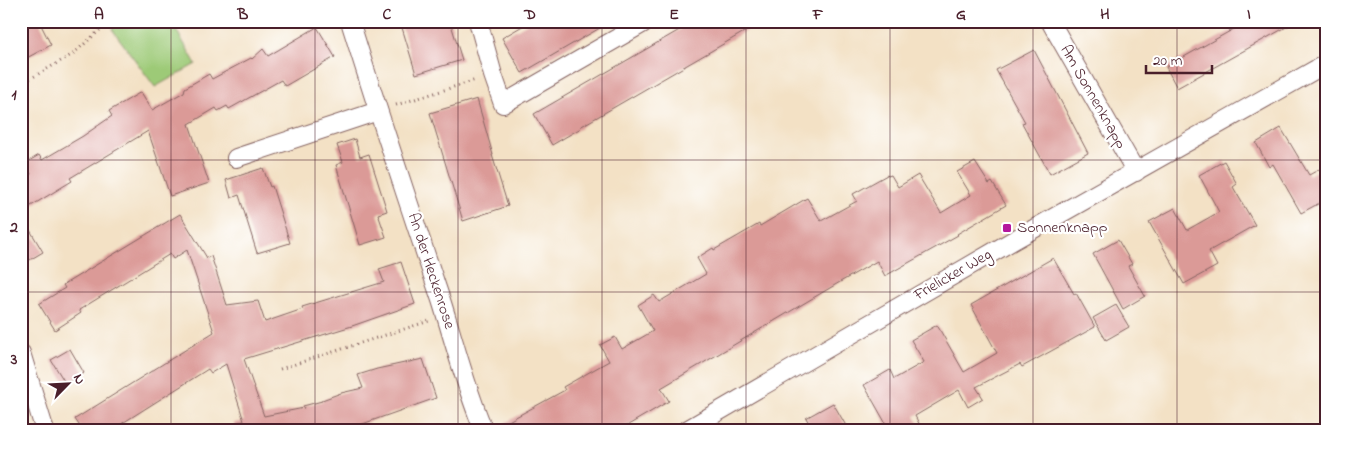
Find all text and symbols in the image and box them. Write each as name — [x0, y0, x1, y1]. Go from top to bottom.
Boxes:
text: A — [94, 3, 104, 27]
text: B — [237, 3, 249, 27]
text: C — [383, 3, 392, 27]
text: D — [523, 3, 536, 27]
text: E — [669, 3, 679, 27]
text: F — [812, 3, 824, 27]
text: G — [956, 3, 966, 27]
text: H — [1100, 3, 1110, 27]
text: I — [1247, 3, 1251, 27]
street label: Am Sonnenknapp — [1053, 40, 1133, 154]
scale bar — [1146, 42, 1212, 74]
text: 20 m — [1153, 50, 1183, 72]
text: 1 — [11, 83, 17, 107]
street label: An der Heckenrose — [401, 210, 461, 333]
text: 2 — [9, 216, 18, 240]
place label: Sonnenknapp — [1017, 216, 1108, 240]
marker: Sonnenknapp — [1001, 222, 1013, 234]
street label: Frielicker Weg — [909, 243, 997, 308]
text: 3 — [10, 348, 18, 372]
north arrow — [42, 360, 92, 410]
text: N — [67, 371, 90, 388]

